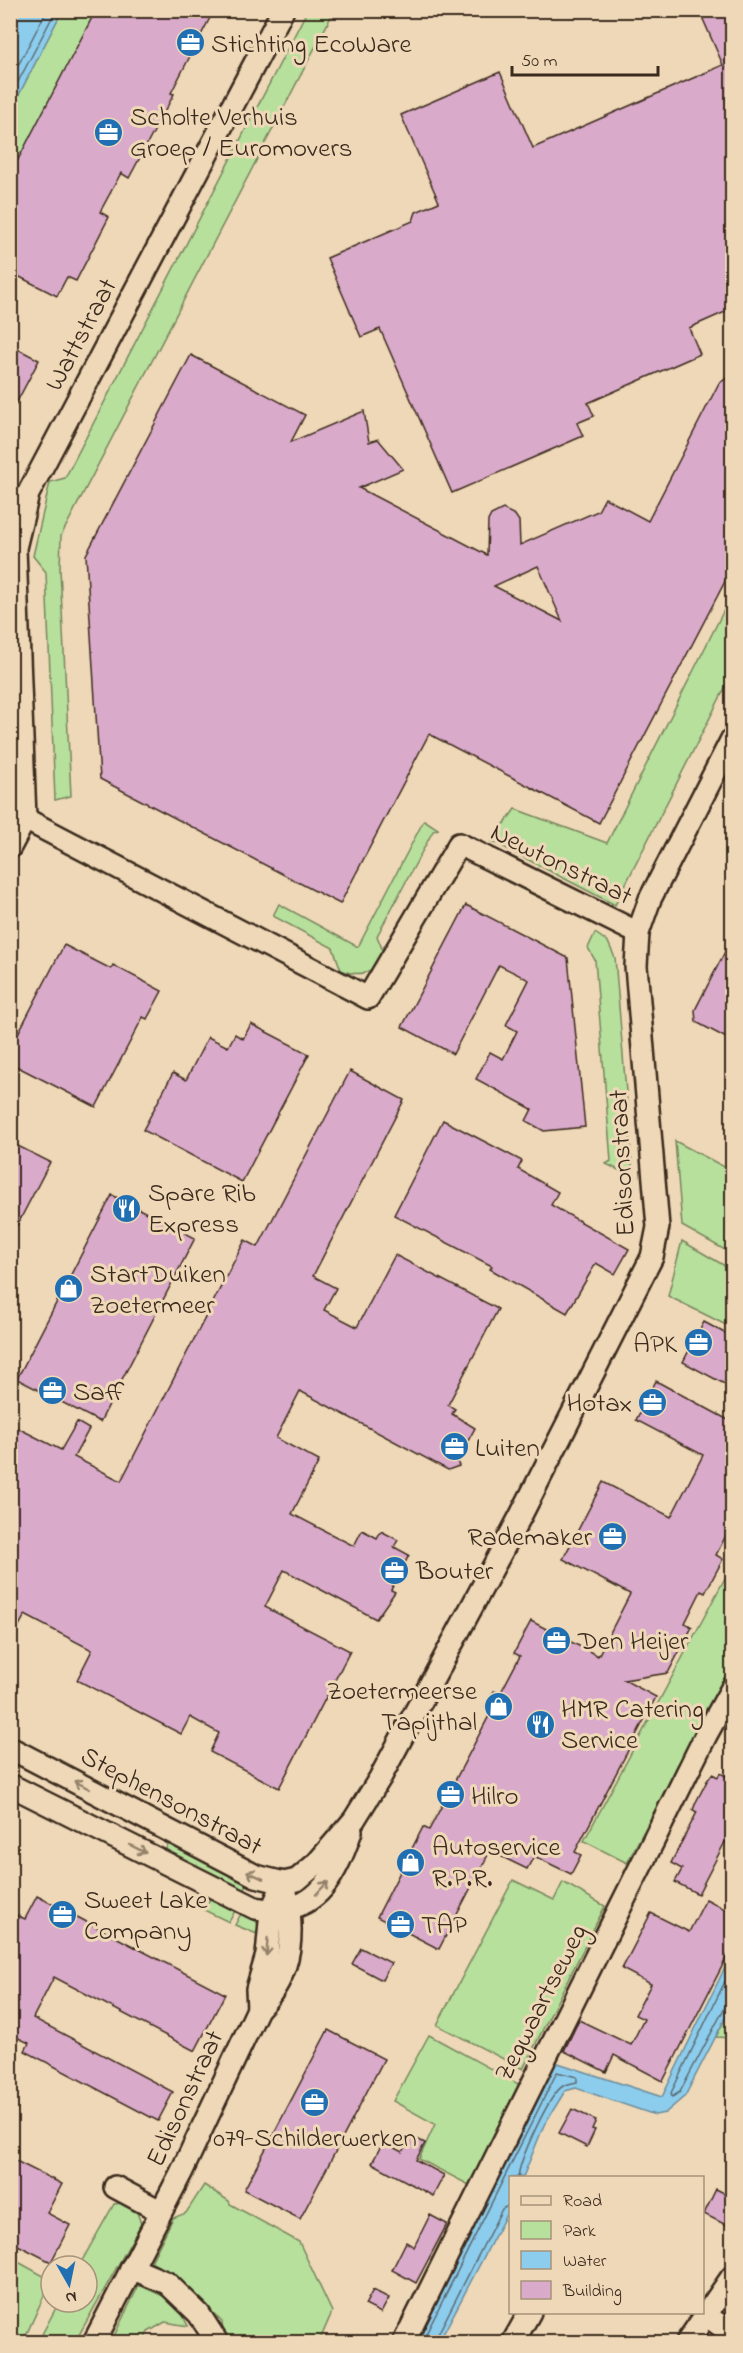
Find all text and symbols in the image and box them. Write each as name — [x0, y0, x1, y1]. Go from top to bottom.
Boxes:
place label: Stichting EcoWare — [211, 26, 412, 65]
office icon: Stichting EcoWare — [174, 27, 206, 59]
scale bar — [512, 39, 658, 77]
text: 50 m — [521, 49, 558, 75]
place label: Scholte Verhuis Groep / Euromovers — [130, 99, 353, 169]
office icon: Scholte Verhuis Groep / Euromovers — [93, 116, 125, 148]
street label: Wattstraat — [36, 272, 128, 399]
street label: Newtonstraat — [483, 814, 639, 917]
street label: Edisonstraat — [600, 1088, 647, 1237]
place label: Spare Rib Express — [148, 1175, 256, 1245]
restaurant icon: Spare Rib Express — [111, 1192, 143, 1224]
place label: StartDuiken Zoetermeer — [90, 1256, 226, 1326]
shop icon: StartDuiken Zoetermeer — [53, 1273, 85, 1305]
place label: APK — [633, 1326, 678, 1365]
office icon: APK — [682, 1327, 714, 1359]
place label: Saff — [73, 1374, 125, 1413]
office icon: Saff — [36, 1375, 68, 1407]
place label: Hotax — [567, 1385, 632, 1424]
office icon: Hotax — [637, 1386, 669, 1418]
place label: Luiten — [475, 1430, 540, 1469]
office icon: Luiten — [438, 1431, 470, 1463]
place label: Rademaker — [467, 1519, 593, 1558]
office icon: Rademaker — [597, 1520, 629, 1552]
place label: Bouter — [415, 1553, 494, 1592]
office icon: Bouter — [379, 1554, 411, 1586]
place label: Den Heijer — [577, 1623, 689, 1662]
office icon: Den Heijer — [541, 1624, 573, 1656]
place label: Zoetermeerse Tapijthal — [327, 1673, 478, 1743]
shop icon: Zoetermeerse Tapijthal — [482, 1690, 514, 1722]
place label: HMR Catering Service — [561, 1691, 704, 1761]
restaurant icon: HMR Catering Service — [524, 1708, 556, 1740]
street label: Stephensonstraat — [73, 1738, 269, 1867]
place label: Hilro — [471, 1778, 519, 1817]
one-way arrow — [74, 1779, 91, 1791]
office icon: Hilro — [434, 1779, 466, 1811]
place label: Autoservice R.P.R. — [432, 1829, 562, 1899]
one-way arrow — [128, 1844, 146, 1855]
shop icon: Autoservice R.P.R. — [395, 1846, 427, 1878]
one-way arrow — [246, 1869, 264, 1881]
one-way arrow — [315, 1881, 329, 1896]
place label: Sweet Lake Company — [84, 1882, 208, 1952]
office icon: Sweet Lake Company — [47, 1899, 79, 1931]
place label: TAP — [421, 1907, 467, 1946]
office icon: TAP — [384, 1908, 416, 1940]
street label: Zegwaartseweg — [486, 1918, 599, 2088]
one-way arrow — [261, 1936, 272, 1956]
street label: Edisonstraat — [138, 2024, 235, 2174]
office icon: 079-Schilderwerken — [299, 2086, 331, 2118]
place label: 079-Schilderwerken — [213, 2120, 417, 2159]
legend — [509, 2176, 704, 2314]
text: Road — [563, 2189, 602, 2215]
text: Park — [563, 2219, 596, 2245]
text: Water — [563, 2249, 607, 2275]
north arrow — [39, 2254, 99, 2314]
text: Building — [562, 2279, 622, 2306]
text: N — [64, 2284, 78, 2310]

